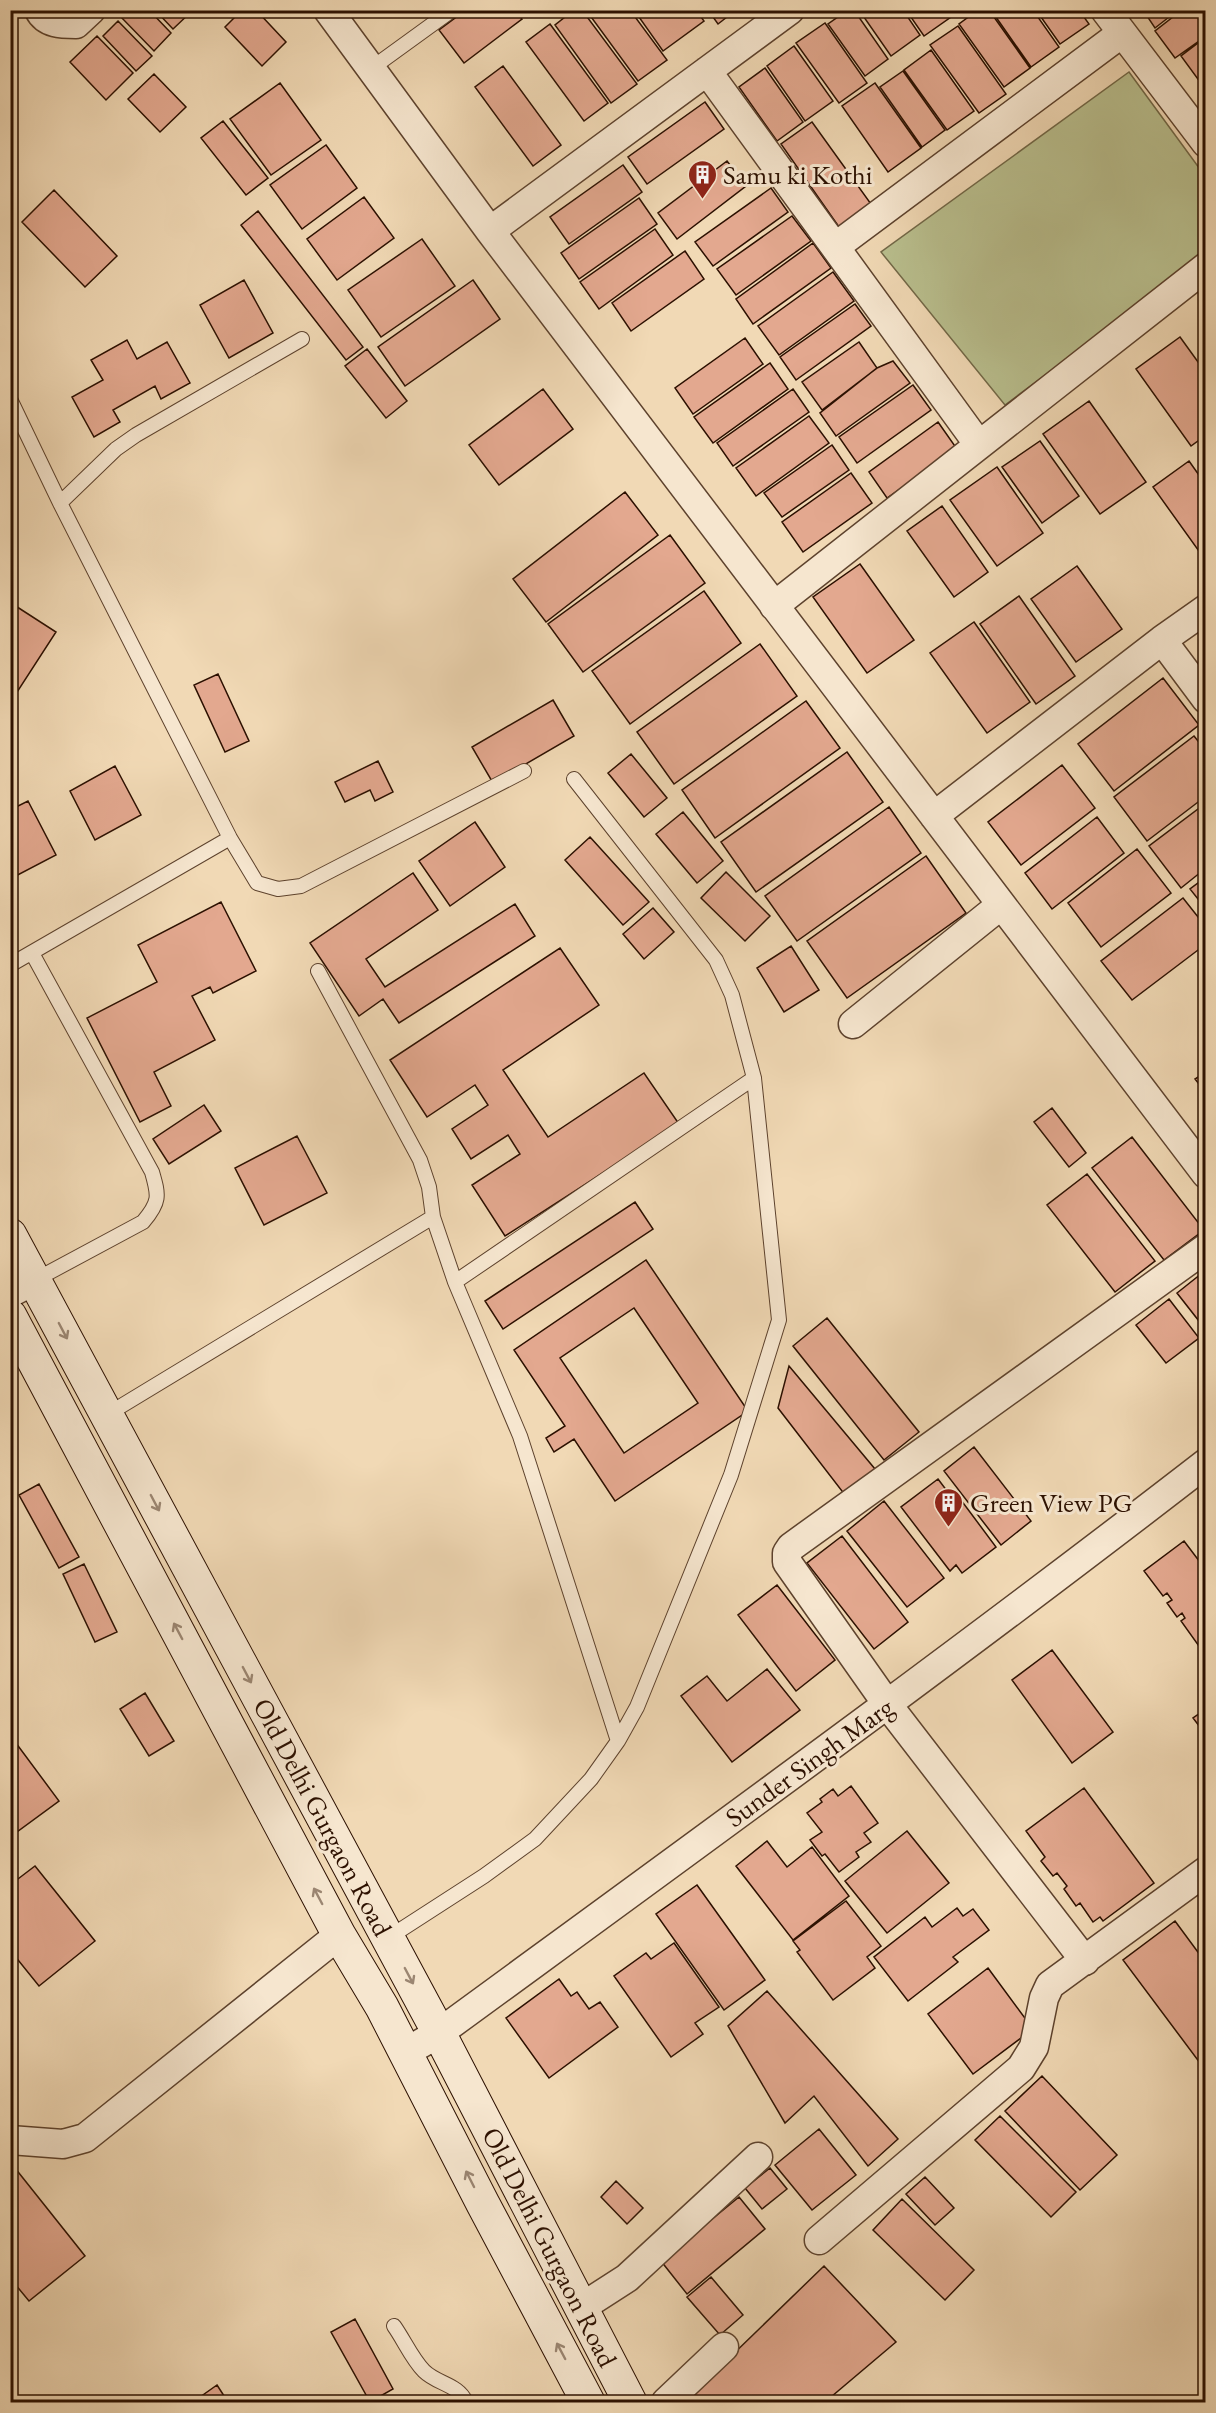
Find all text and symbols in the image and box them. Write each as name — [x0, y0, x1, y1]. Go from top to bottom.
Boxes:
place label: Samu ki Kothi — [723, 157, 873, 192]
building icon: Samu ki Kothi — [686, 158, 718, 200]
one-way arrow — [57, 1322, 69, 1339]
place label: Green View PG — [970, 1485, 1132, 1520]
building icon: Green View PG — [933, 1486, 965, 1528]
one-way arrow — [149, 1494, 161, 1511]
one-way arrow — [171, 1622, 183, 1640]
one-way arrow — [241, 1666, 253, 1683]
street label: Sunder Singh Marg — [718, 1689, 900, 1835]
street label: Old Delhi Gurgaon Road — [245, 1692, 401, 1942]
one-way arrow — [312, 1887, 323, 1905]
one-way arrow — [404, 1967, 415, 1985]
street label: Old Delhi Gurgaon Road — [474, 2121, 626, 2373]
one-way arrow — [463, 2170, 475, 2188]
one-way arrow — [555, 2343, 567, 2360]

